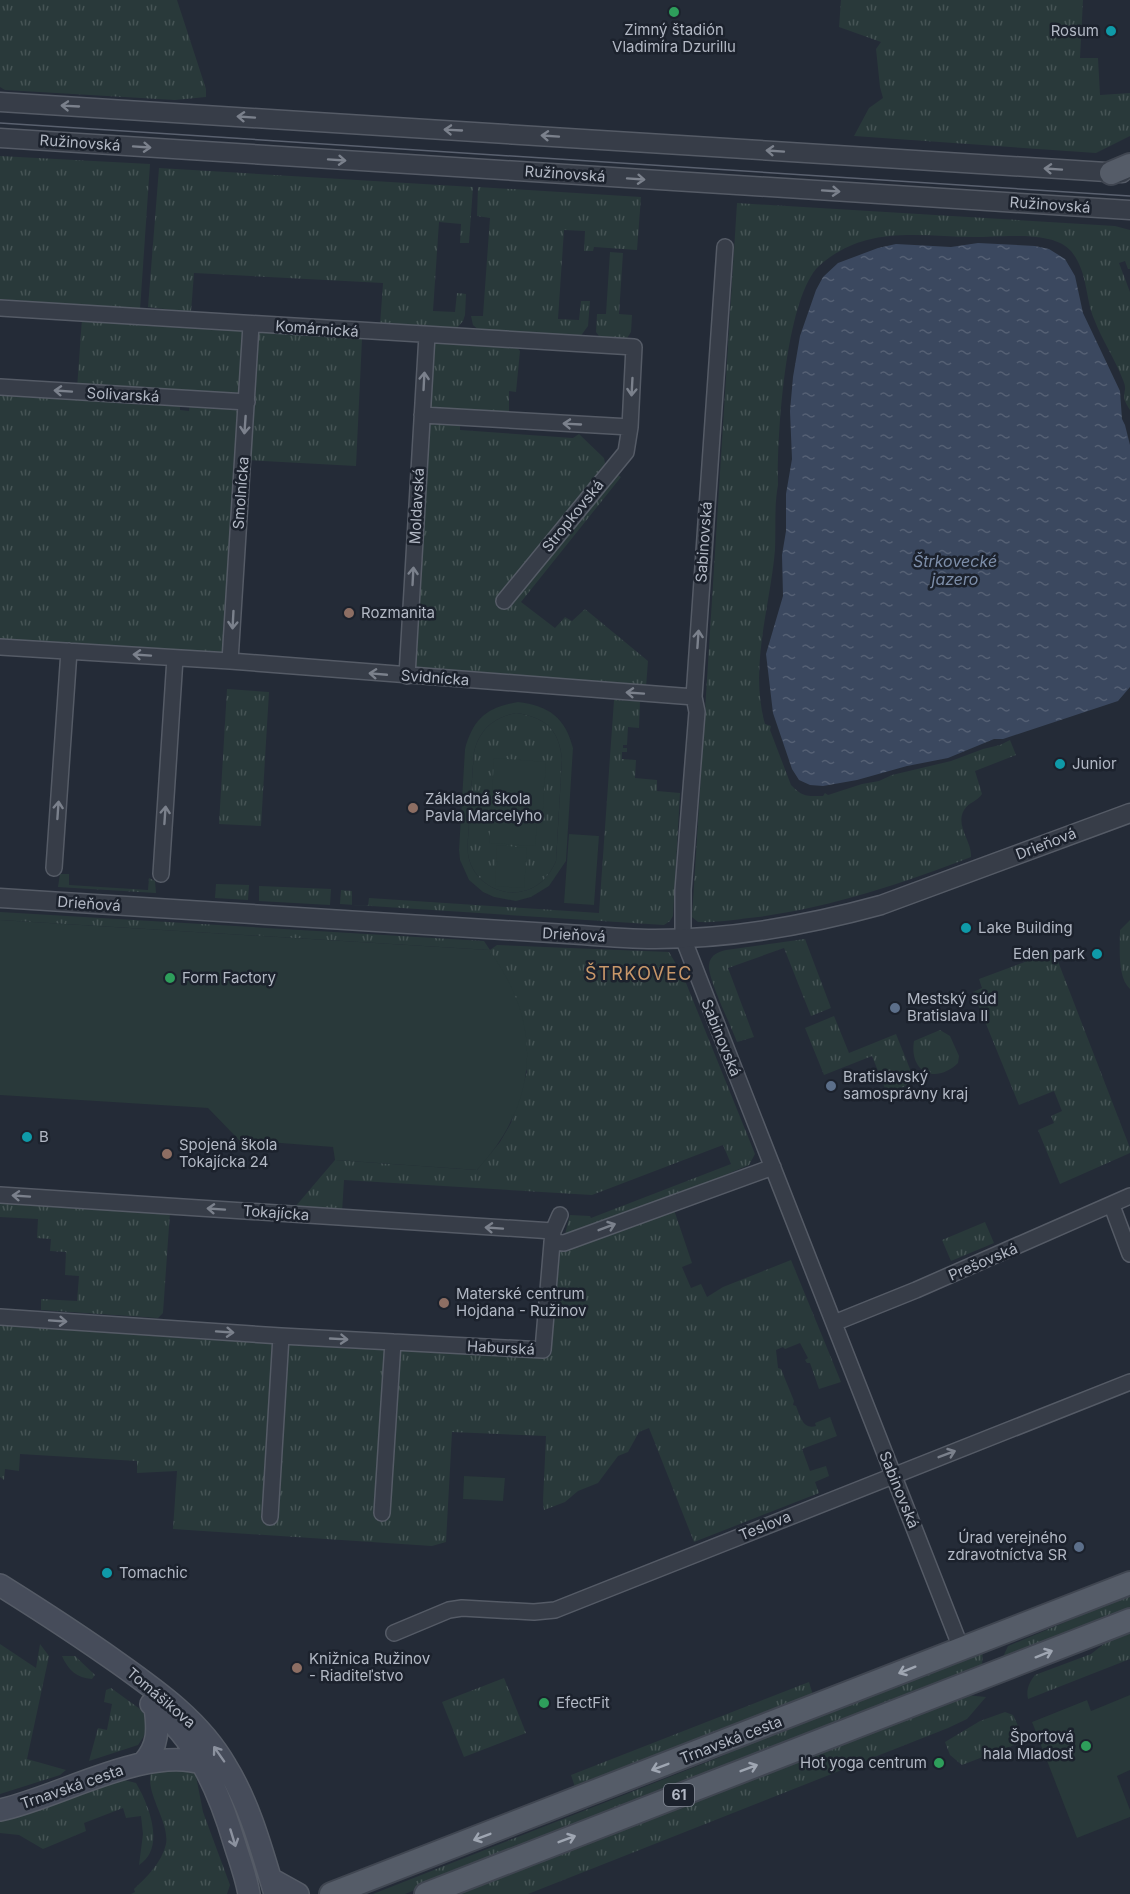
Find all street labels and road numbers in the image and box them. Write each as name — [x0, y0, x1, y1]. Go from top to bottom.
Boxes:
street label: Ružinovská — [39, 130, 121, 155]
street label: Ružinovská — [524, 161, 606, 186]
street label: Ružinovská — [1009, 192, 1091, 217]
street label: Komárnická — [275, 316, 359, 341]
street label: Solivarská — [86, 383, 160, 406]
street label: Smolnícka — [228, 456, 253, 530]
street label: Moldavská — [405, 467, 428, 545]
street label: Stropkovská — [538, 476, 608, 556]
street label: Sabinovská — [691, 501, 716, 583]
street label: Svidnícka — [400, 666, 470, 689]
street label: Drieňová — [1013, 823, 1079, 864]
street label: Drieňová — [57, 892, 121, 915]
street label: Drieňová — [542, 923, 606, 946]
street label: Sabinovská — [697, 997, 746, 1079]
street label: Tokajícka — [242, 1201, 310, 1224]
street label: Prešovská — [945, 1238, 1020, 1285]
street label: Haburská — [467, 1336, 535, 1359]
street label: Sabinovská — [875, 1449, 924, 1531]
street label: Teslova — [736, 1507, 794, 1545]
street label: Tomášikova — [123, 1663, 200, 1732]
street label: Trnavská cesta — [677, 1711, 784, 1768]
street label: Trnavská cesta — [18, 1760, 126, 1813]
road number: 61 — [664, 1784, 694, 1806]

